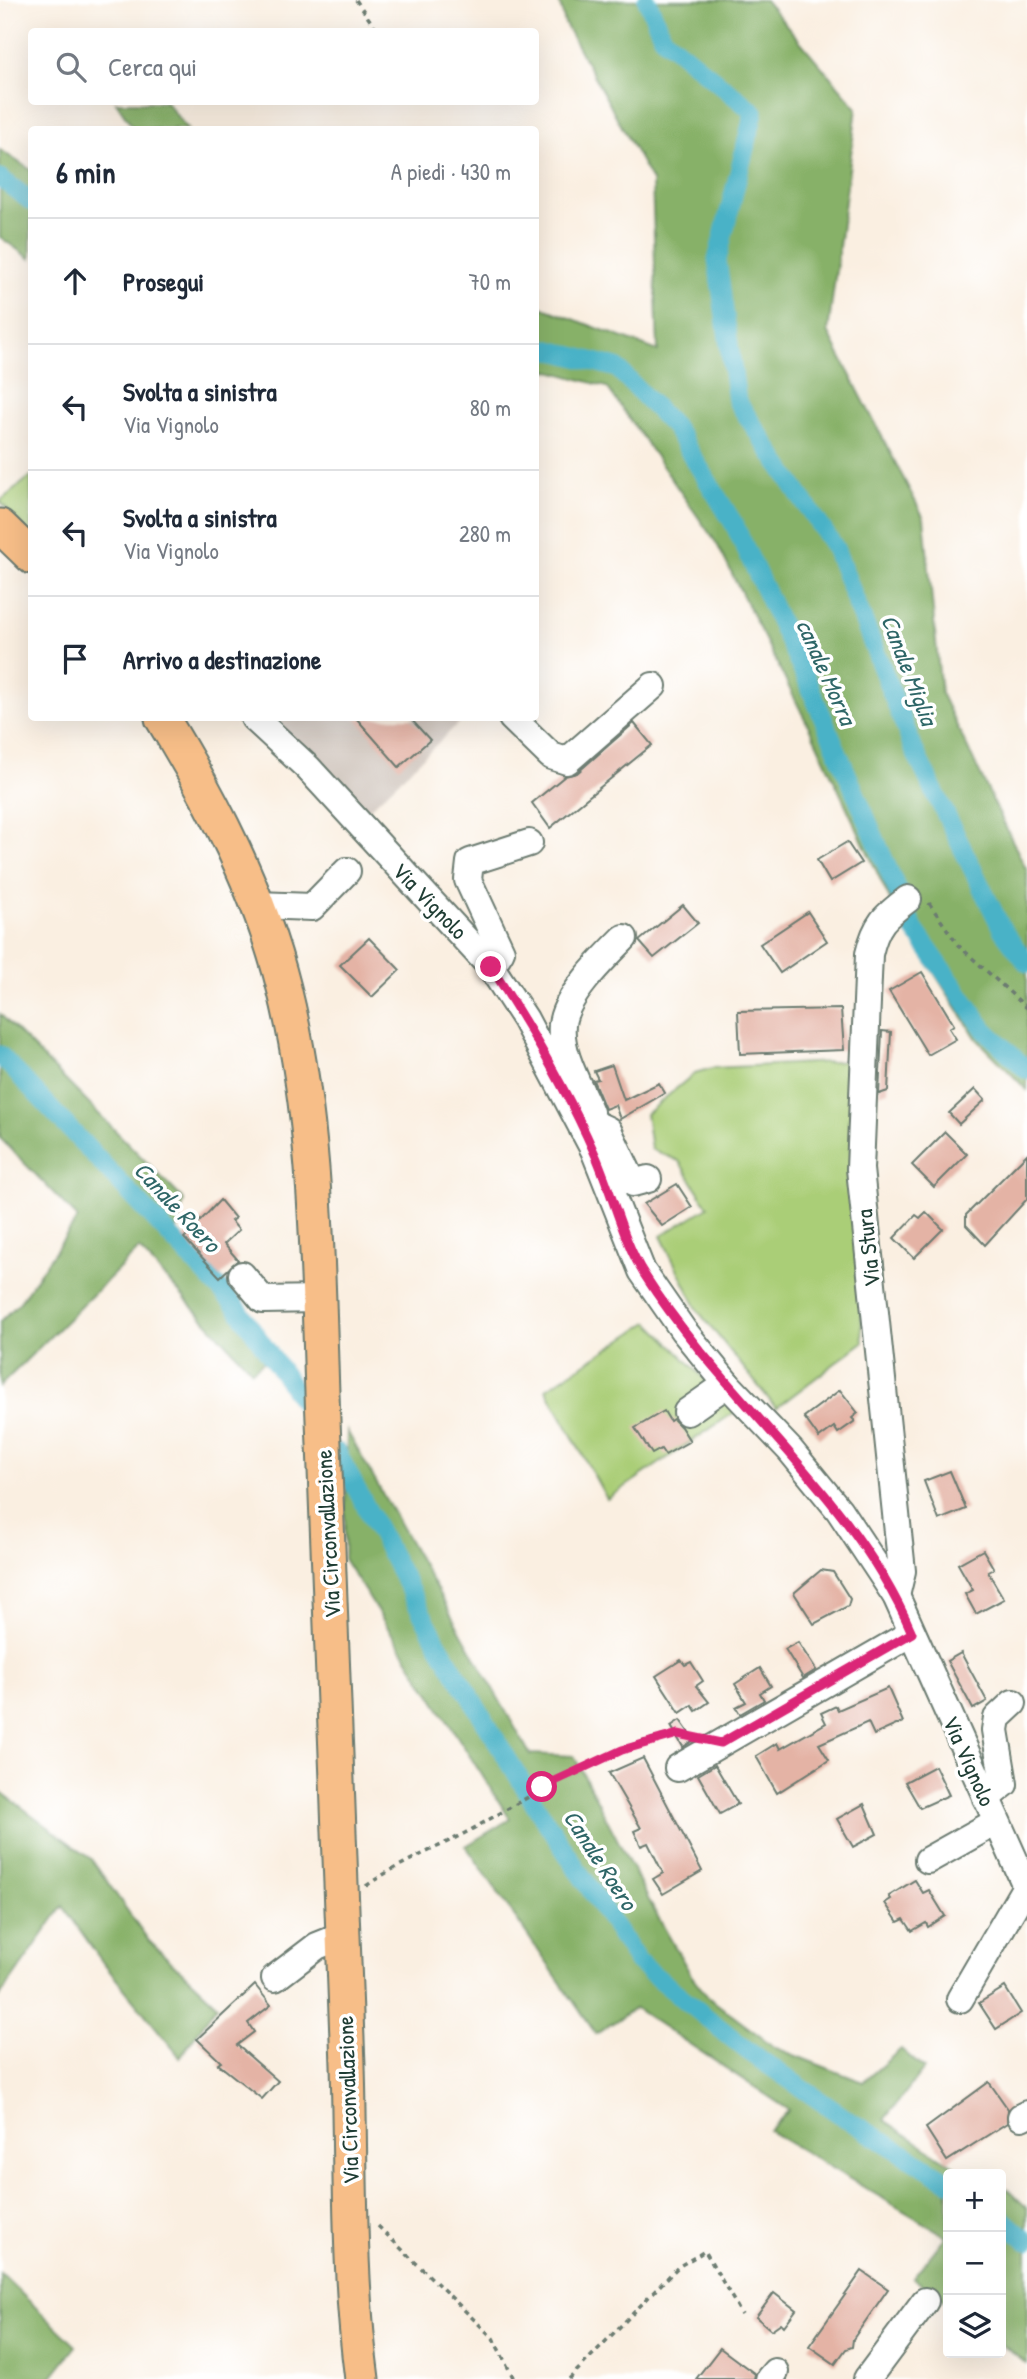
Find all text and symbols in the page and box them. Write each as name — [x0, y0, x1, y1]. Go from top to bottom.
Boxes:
search box — [28, 28, 539, 105]
icon: search — [52, 48, 90, 86]
text: Cerca qui — [108, 49, 197, 84]
text: 6 min — [56, 152, 116, 192]
text: A piedi · 430 m — [391, 156, 511, 187]
icon: ahead — [56, 262, 94, 300]
text: Prosegui — [123, 264, 204, 299]
text: 70 m — [468, 266, 511, 297]
text: Svolta a sinistra — [123, 374, 277, 409]
icon: left — [56, 388, 94, 426]
text: 80 m — [470, 392, 511, 423]
text: Via Vignolo — [123, 409, 219, 440]
text: Svolta a sinistra — [123, 500, 277, 535]
icon: left — [56, 514, 94, 552]
text: 280 m — [459, 518, 511, 549]
text: Via Vignolo — [123, 535, 219, 566]
water label: Canale Miglia — [873, 610, 947, 732]
water label: canale Morra — [789, 614, 865, 732]
icon: arrive — [56, 640, 94, 678]
text: Arrivo a destinazione — [123, 642, 321, 677]
street label: Via Vignolo — [386, 855, 475, 946]
route end — [475, 951, 506, 982]
water label: Canale Roero — [127, 1154, 230, 1260]
street label: Via Stura — [848, 1208, 887, 1288]
street label: Via Circonvallazione — [308, 1449, 347, 1619]
street label: Via Vignolo — [936, 1711, 1003, 1811]
route start — [526, 1771, 557, 1802]
water label: Canale Roero — [557, 1803, 646, 1918]
street label: Via Circonvallazione — [329, 2015, 366, 2185]
map controls — [943, 2169, 1006, 2358]
button: + — [943, 2169, 1006, 2232]
button: − — [943, 2232, 1006, 2295]
button: layers — [943, 2295, 1006, 2358]

